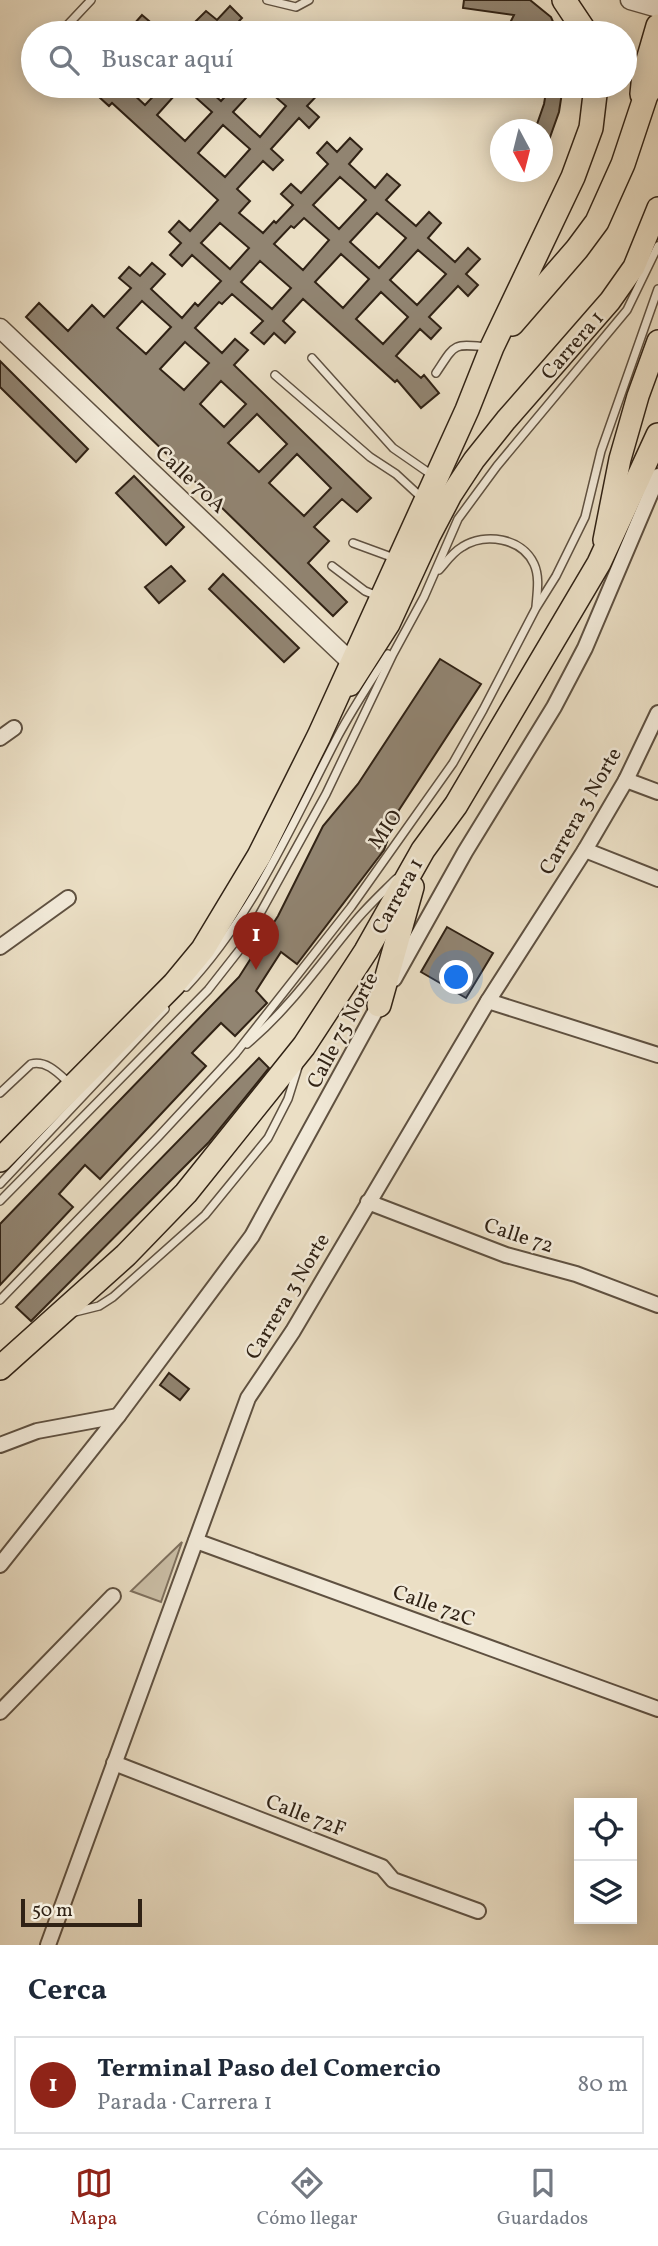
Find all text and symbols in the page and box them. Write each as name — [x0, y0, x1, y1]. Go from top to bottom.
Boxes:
search box — [21, 21, 637, 98]
icon: search — [45, 41, 83, 79]
text: Buscar aquí — [101, 42, 233, 78]
north arrow — [490, 119, 553, 182]
street label: Carrera 1 — [535, 305, 611, 387]
street label: Calle 70A — [148, 440, 232, 521]
street label: Carrera 3 Norte — [533, 743, 630, 881]
street label: MIO — [362, 804, 410, 856]
street label: Carrera 1 — [365, 853, 431, 940]
pin: 1 — [233, 912, 279, 970]
your location — [439, 960, 473, 994]
street label: Calle 75 Norte — [300, 967, 386, 1094]
street label: Calle 72 — [480, 1212, 557, 1261]
street label: Carrera 3 Norte — [239, 1228, 338, 1365]
street label: Calle 72C — [388, 1578, 479, 1635]
street label: Calle 72F — [261, 1788, 350, 1845]
map controls — [574, 1798, 637, 1924]
button: locate — [574, 1798, 637, 1861]
button: layers — [574, 1861, 637, 1924]
scale bar — [21, 1896, 142, 1928]
text: 50 m — [32, 1898, 73, 1924]
text: Cerca — [28, 1970, 107, 2012]
text: Terminal Paso del Comercio — [97, 2051, 441, 2087]
text: 1 — [48, 2069, 58, 2101]
text: 80 m — [578, 2069, 628, 2101]
text: Parada · Carrera 1 — [97, 2087, 272, 2119]
tab: Mapa — [70, 2164, 117, 2232]
tab: Cómo llegar — [257, 2164, 358, 2232]
tab: Guardados — [497, 2164, 588, 2232]

